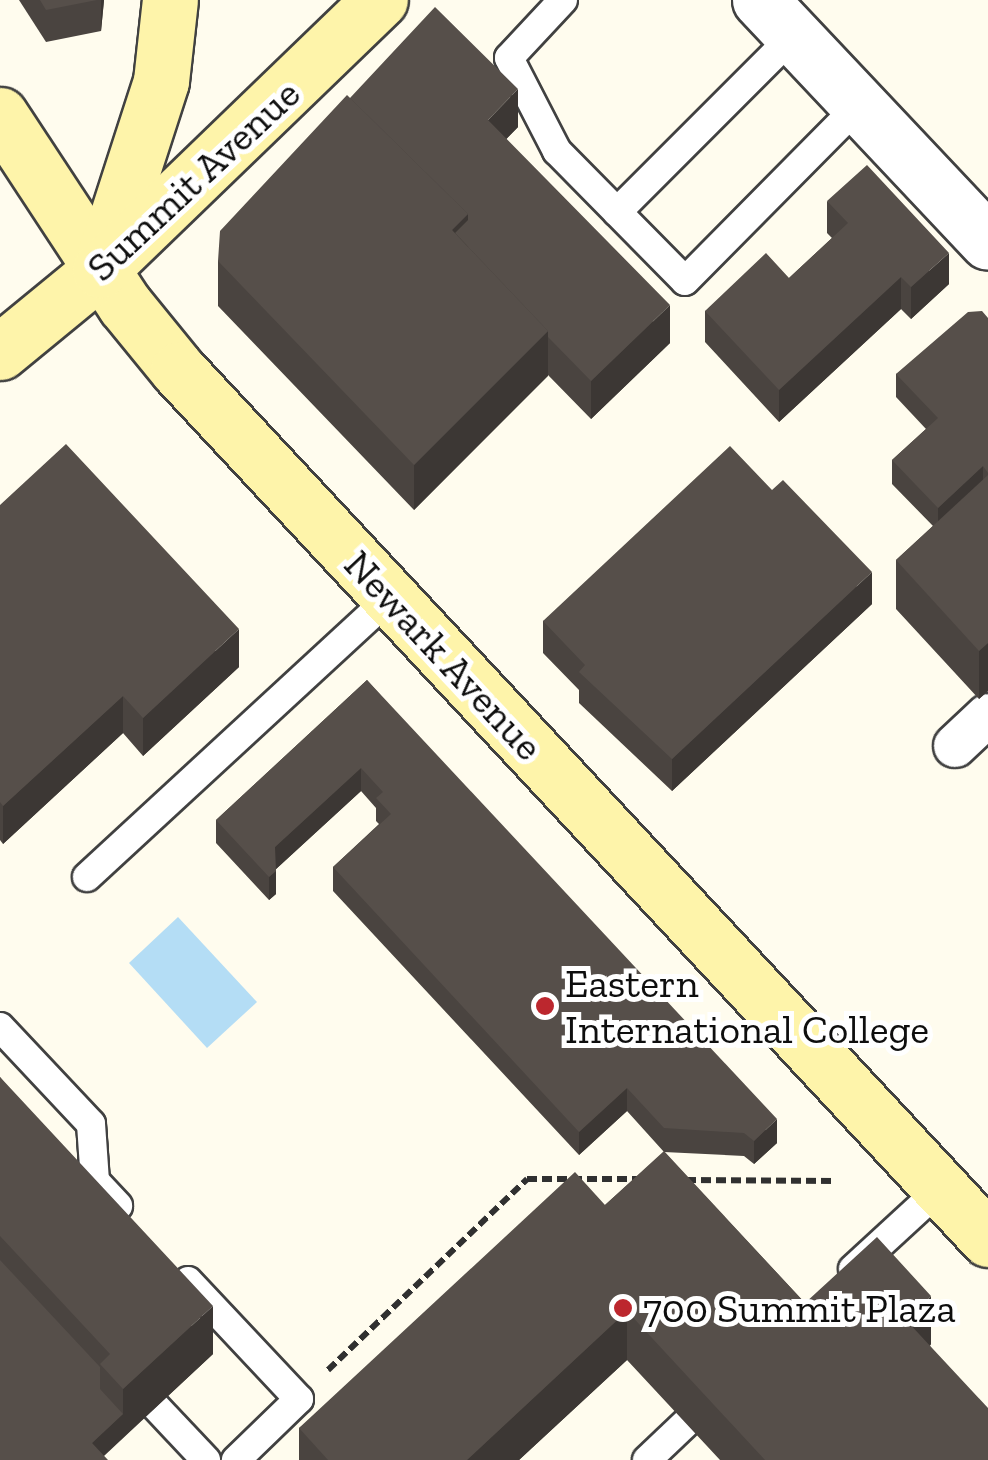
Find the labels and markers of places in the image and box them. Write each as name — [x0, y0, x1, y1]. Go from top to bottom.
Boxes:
place label: Eastern International College — [565, 959, 929, 1053]
marker: Eastern International College — [534, 995, 556, 1017]
place label: 700 Summit Plaza — [643, 1284, 956, 1332]
marker: 700 Summit Plaza — [612, 1297, 634, 1319]

